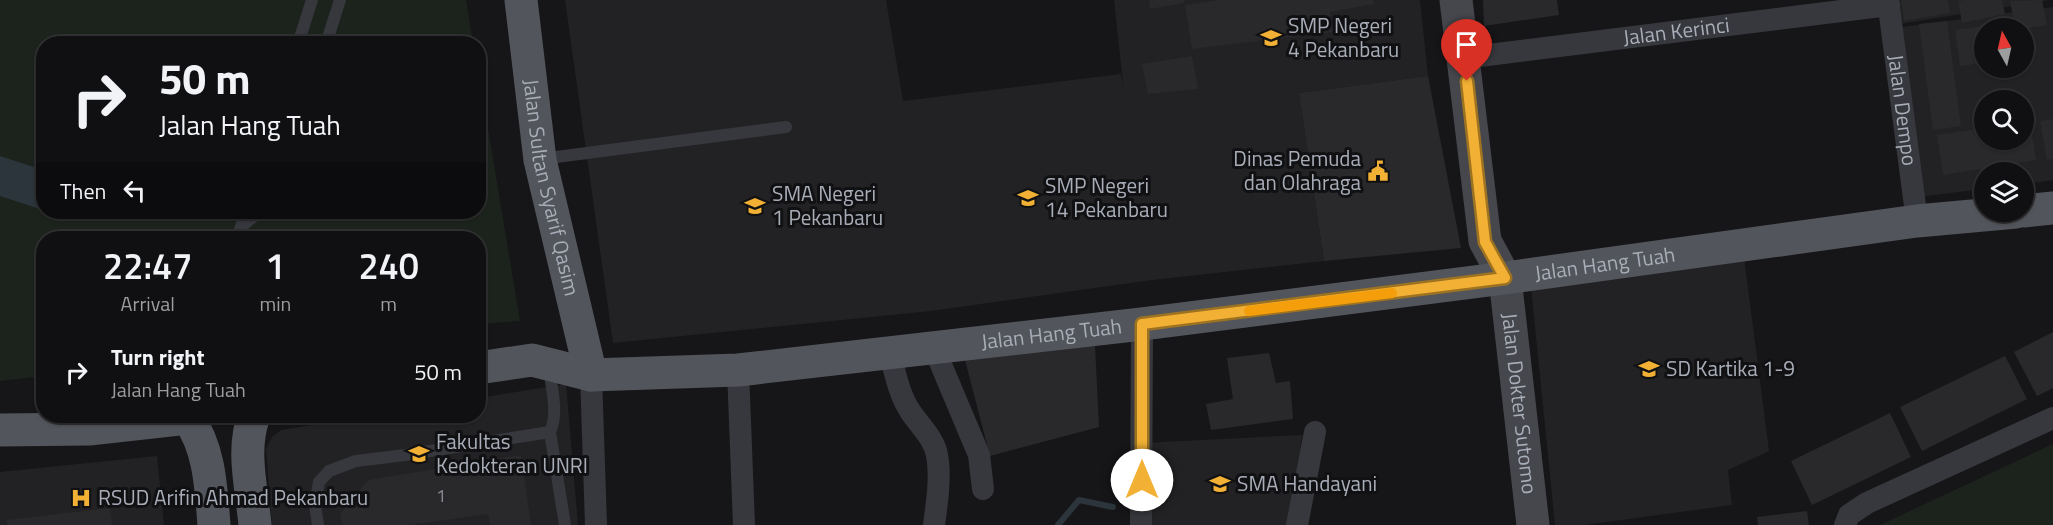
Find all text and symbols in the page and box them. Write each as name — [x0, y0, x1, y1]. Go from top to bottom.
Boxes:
street label: Jalan Kerinci — [1621, 8, 1731, 53]
place label: SMP Negeri 4 Pekanbaru — [1288, 9, 1399, 65]
north arrow — [1974, 18, 2034, 78]
map controls — [1974, 18, 2034, 222]
pin — [1441, 19, 1492, 81]
school or university icon: SMP Negeri 4 Pekanbaru — [1259, 26, 1283, 50]
icon: arrive — [1450, 28, 1483, 61]
text: 50 m — [159, 46, 251, 110]
street label: Jalan Dempo — [1880, 52, 1927, 167]
icon: right — [60, 60, 138, 138]
street label: Jalan Sultan Syarif Qasim — [516, 77, 589, 299]
button: search — [1974, 90, 2034, 150]
text: Jalan Hang Tuah — [159, 104, 341, 145]
place label: Dinas Pemuda dan Olahraga — [1233, 142, 1361, 198]
public building icon: Dinas Pemuda dan Olahraga — [1366, 159, 1390, 183]
button: layers — [1974, 162, 2034, 222]
place label: SMP Negeri 14 Pekanbaru — [1045, 169, 1168, 225]
text: Then — [60, 174, 106, 208]
icon: left — [118, 174, 151, 207]
place label: SMA Negeri 1 Pekanbaru — [772, 177, 883, 233]
school or university icon: SMP Negeri 14 Pekanbaru — [1016, 186, 1040, 210]
school or university icon: SMA Negeri 1 Pekanbaru — [743, 194, 767, 218]
text: 22:47 — [103, 238, 192, 293]
text: 1 — [265, 238, 285, 293]
text: 240 — [358, 238, 419, 293]
street label: Jalan Hang Tuah — [1533, 238, 1677, 289]
text: Arrival — [121, 288, 175, 319]
text: min — [259, 288, 291, 319]
text: m — [380, 288, 397, 319]
street label: Jalan Hang Tuah — [979, 309, 1123, 357]
street label: Jalan Dokter Sutomo — [1494, 311, 1546, 496]
text: Turn right — [111, 340, 205, 374]
place label: SD Kartika 1-9 — [1666, 352, 1795, 384]
text: 50 m — [414, 355, 462, 389]
icon: right — [60, 356, 93, 389]
school or university icon: SD Kartika 1-9 — [1637, 357, 1661, 381]
text: Jalan Hang Tuah — [111, 374, 246, 405]
place label: Fakultas Kedokteran UNRI — [436, 425, 588, 481]
school or university icon: Fakultas Kedokteran UNRI — [407, 442, 431, 466]
position arrow — [1110, 448, 1174, 512]
place label: SMA Handayani — [1237, 467, 1377, 499]
school or university icon: SMA Handayani — [1208, 472, 1232, 496]
place label: RSUD Arifin Ahmad Pekanbaru — [98, 481, 368, 513]
house number: 1 — [436, 482, 446, 509]
hospital icon: RSUD Arifin Ahmad Pekanbaru — [69, 486, 93, 510]

